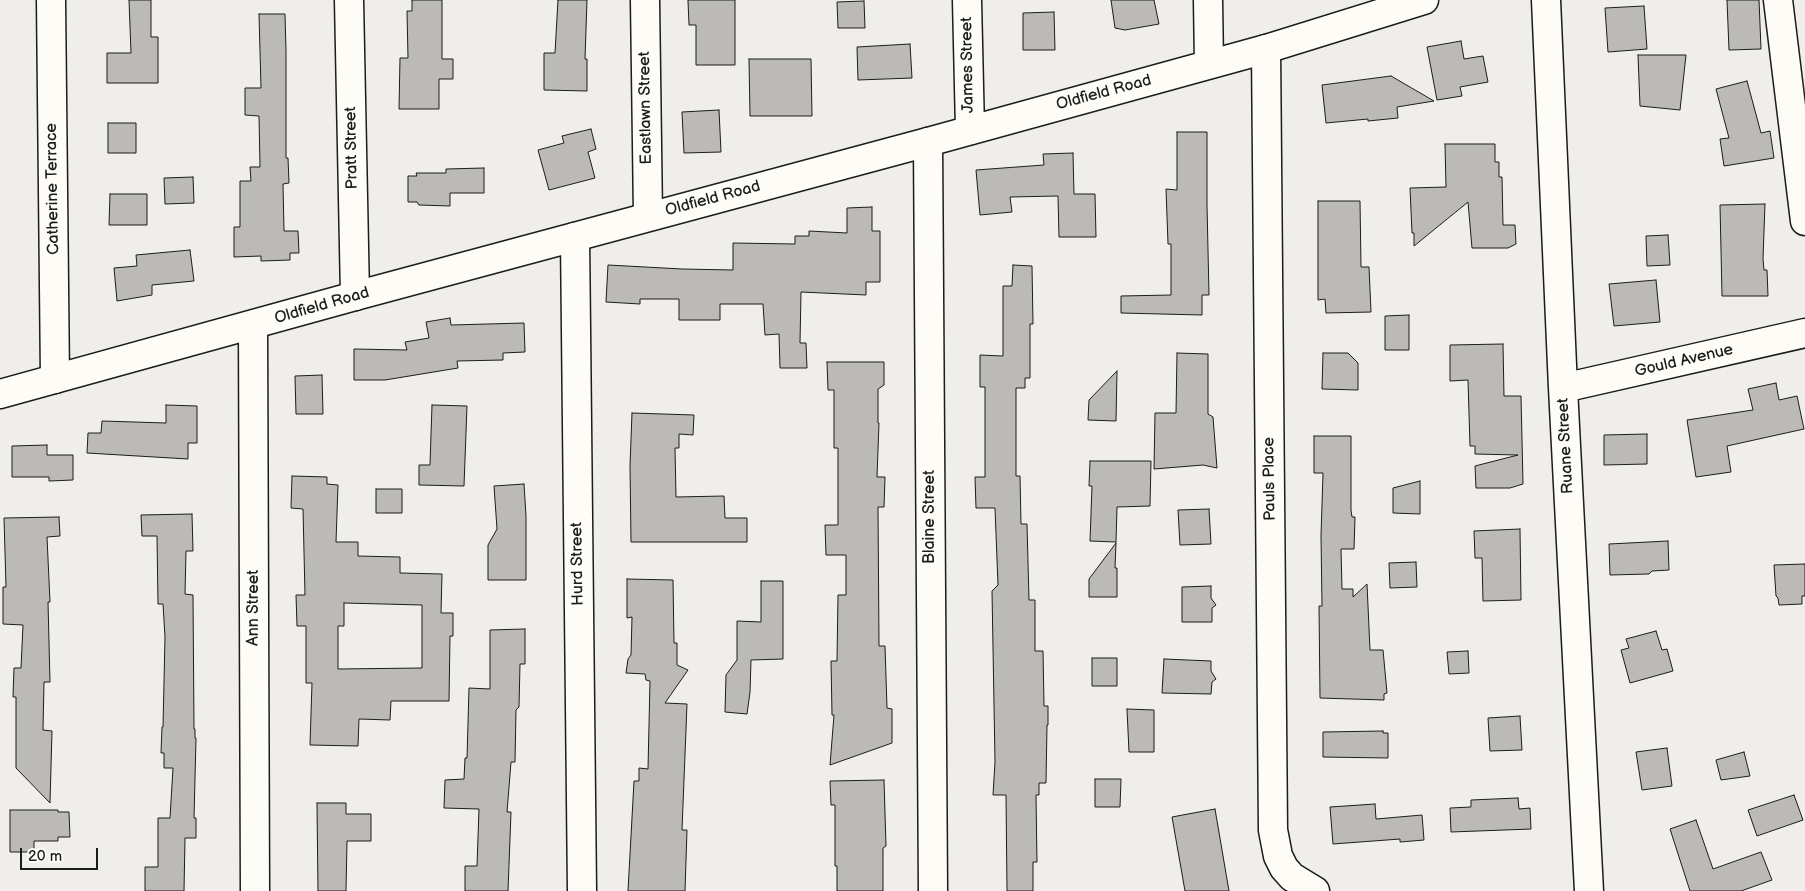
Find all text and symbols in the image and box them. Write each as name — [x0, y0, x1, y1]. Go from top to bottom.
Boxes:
street label: James Street — [958, 17, 978, 113]
street label: Eastlawn Street — [635, 51, 657, 165]
street label: Oldfield Road — [1054, 71, 1154, 115]
street label: Pratt Street — [342, 107, 362, 189]
street label: Catherine Terrace — [42, 123, 64, 255]
street label: Oldfield Road — [663, 177, 763, 221]
street label: Oldfield Road — [272, 283, 372, 329]
street label: Gould Avenue — [1633, 340, 1735, 382]
street label: Ruane Street — [1554, 398, 1578, 494]
street label: Pauls Place — [1260, 437, 1280, 521]
street label: Blaine Street — [920, 470, 940, 564]
street label: Hurd Street — [568, 522, 588, 606]
street label: Ann Street — [244, 570, 264, 646]
scale bar — [22, 838, 100, 870]
text: 20 m — [28, 847, 62, 866]

